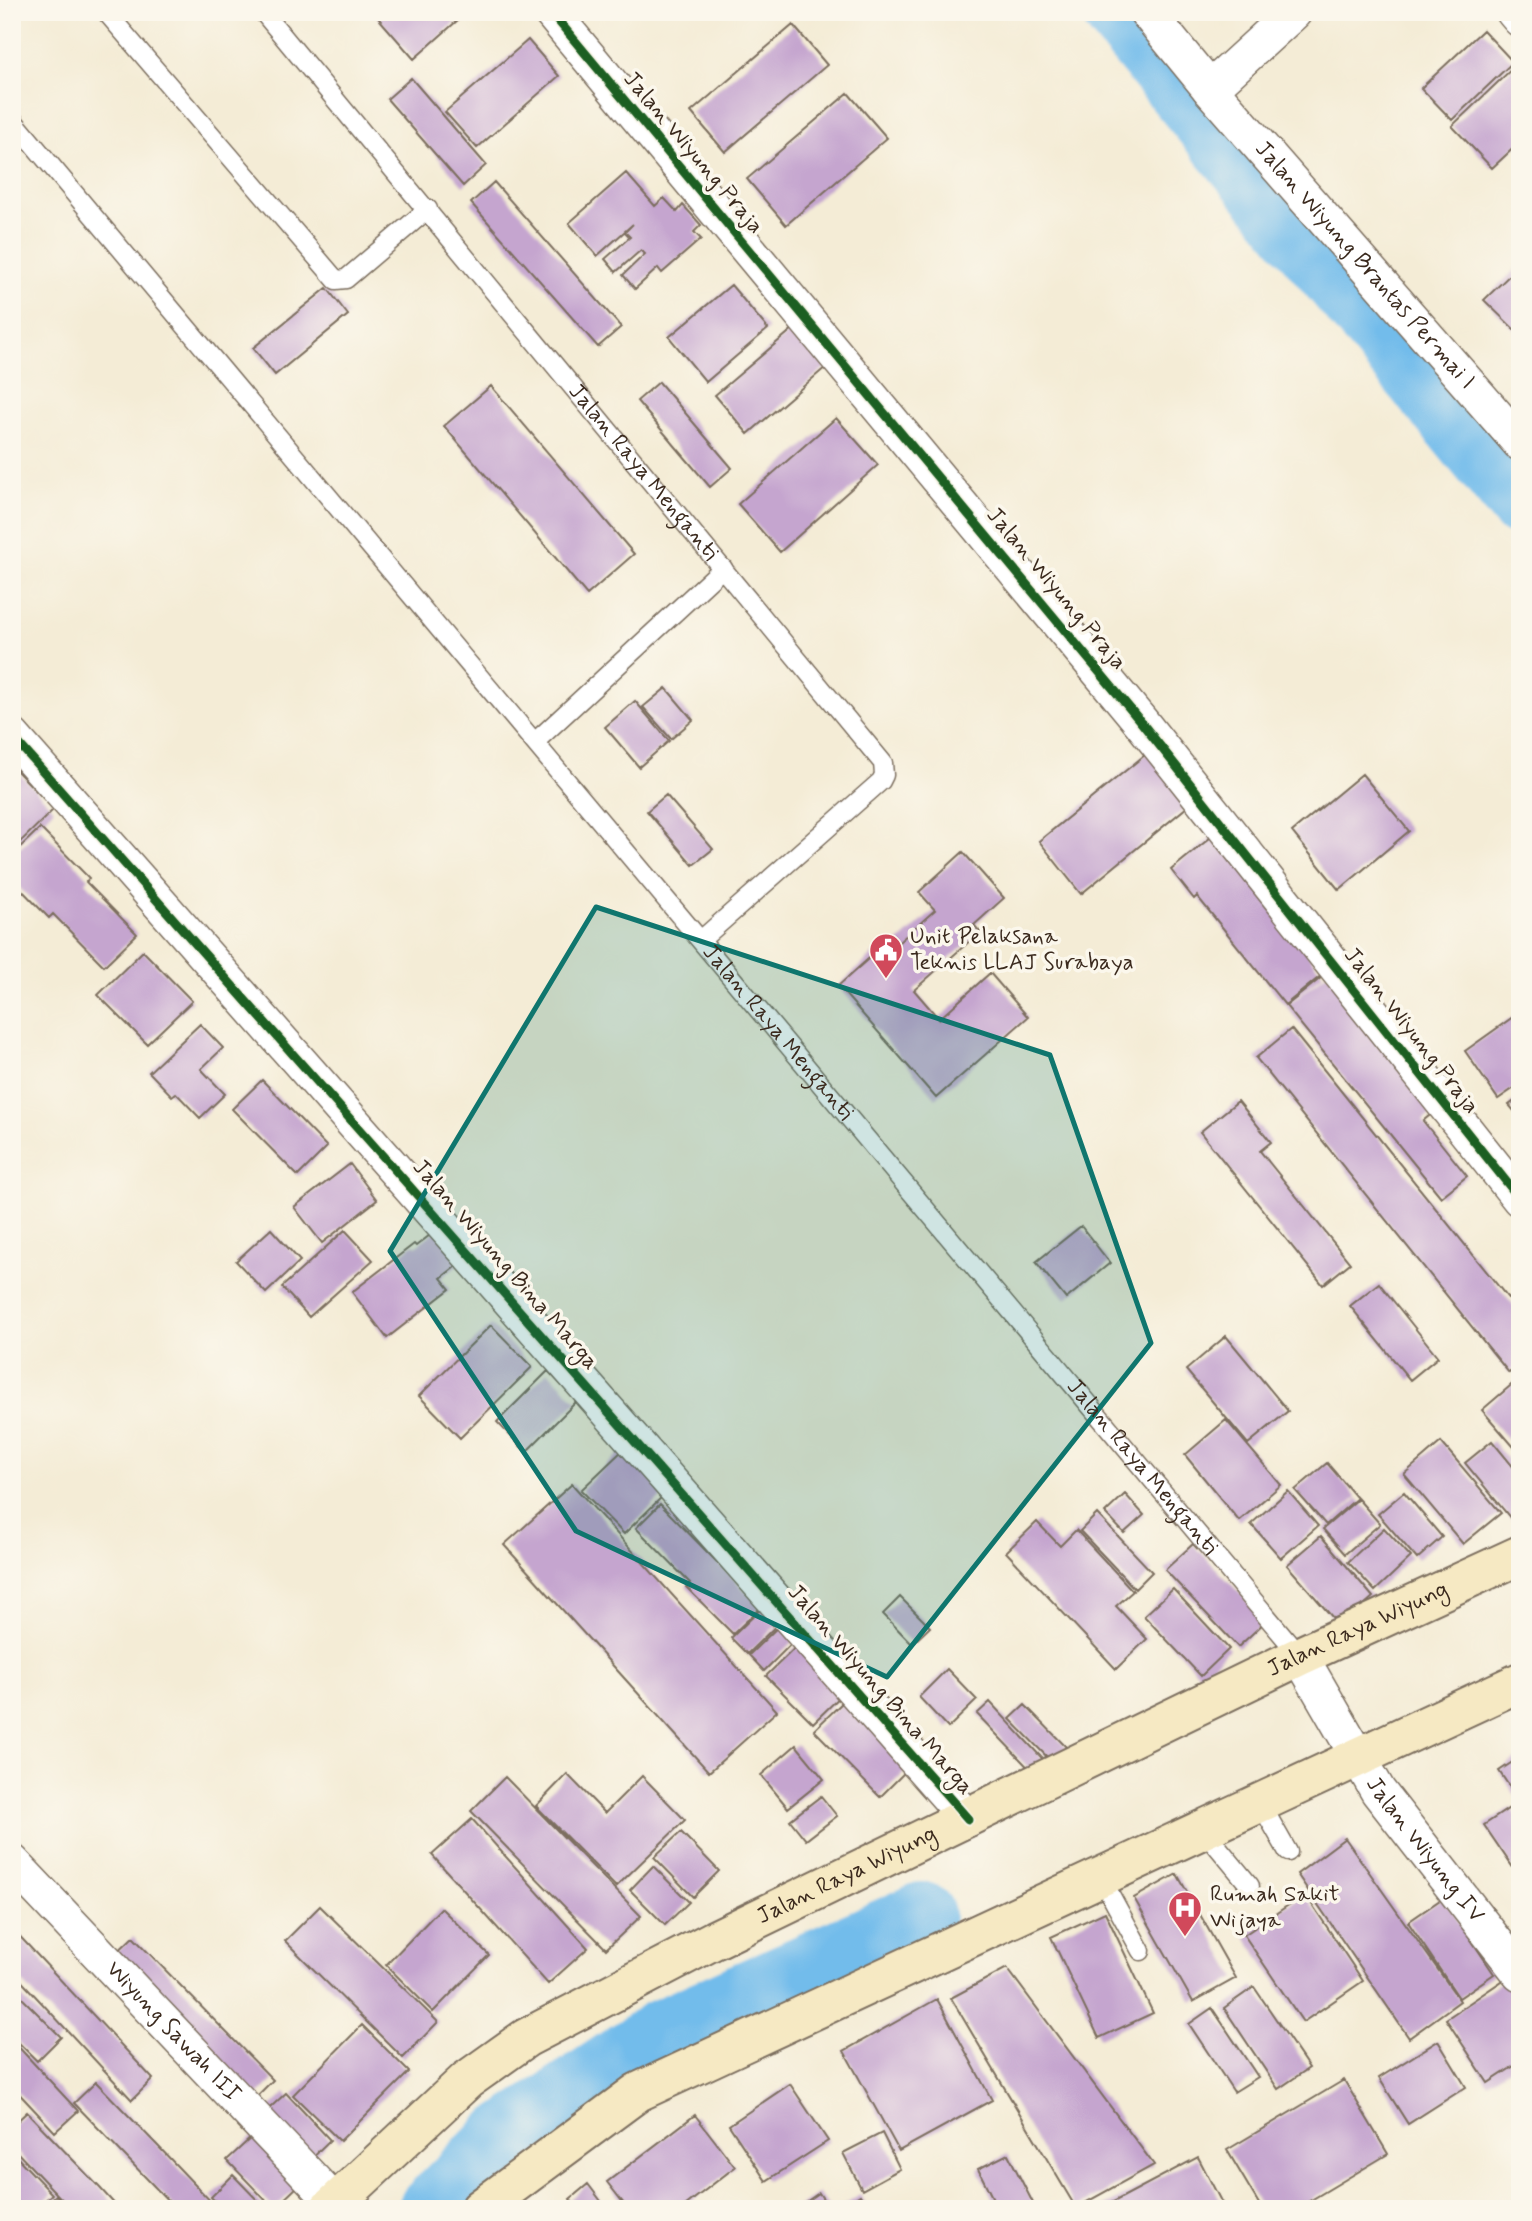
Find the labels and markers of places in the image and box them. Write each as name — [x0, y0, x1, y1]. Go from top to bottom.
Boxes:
place label: Unit Pelaksana Teknis LLAJ Surabaya — [910, 922, 1134, 978]
public building icon: Unit Pelaksana Teknis LLAJ Surabaya — [867, 931, 905, 980]
place label: Rumah Sakit Wijaya — [1210, 1880, 1340, 1936]
hospital icon: Rumah Sakit Wijaya — [1166, 1889, 1204, 1938]

